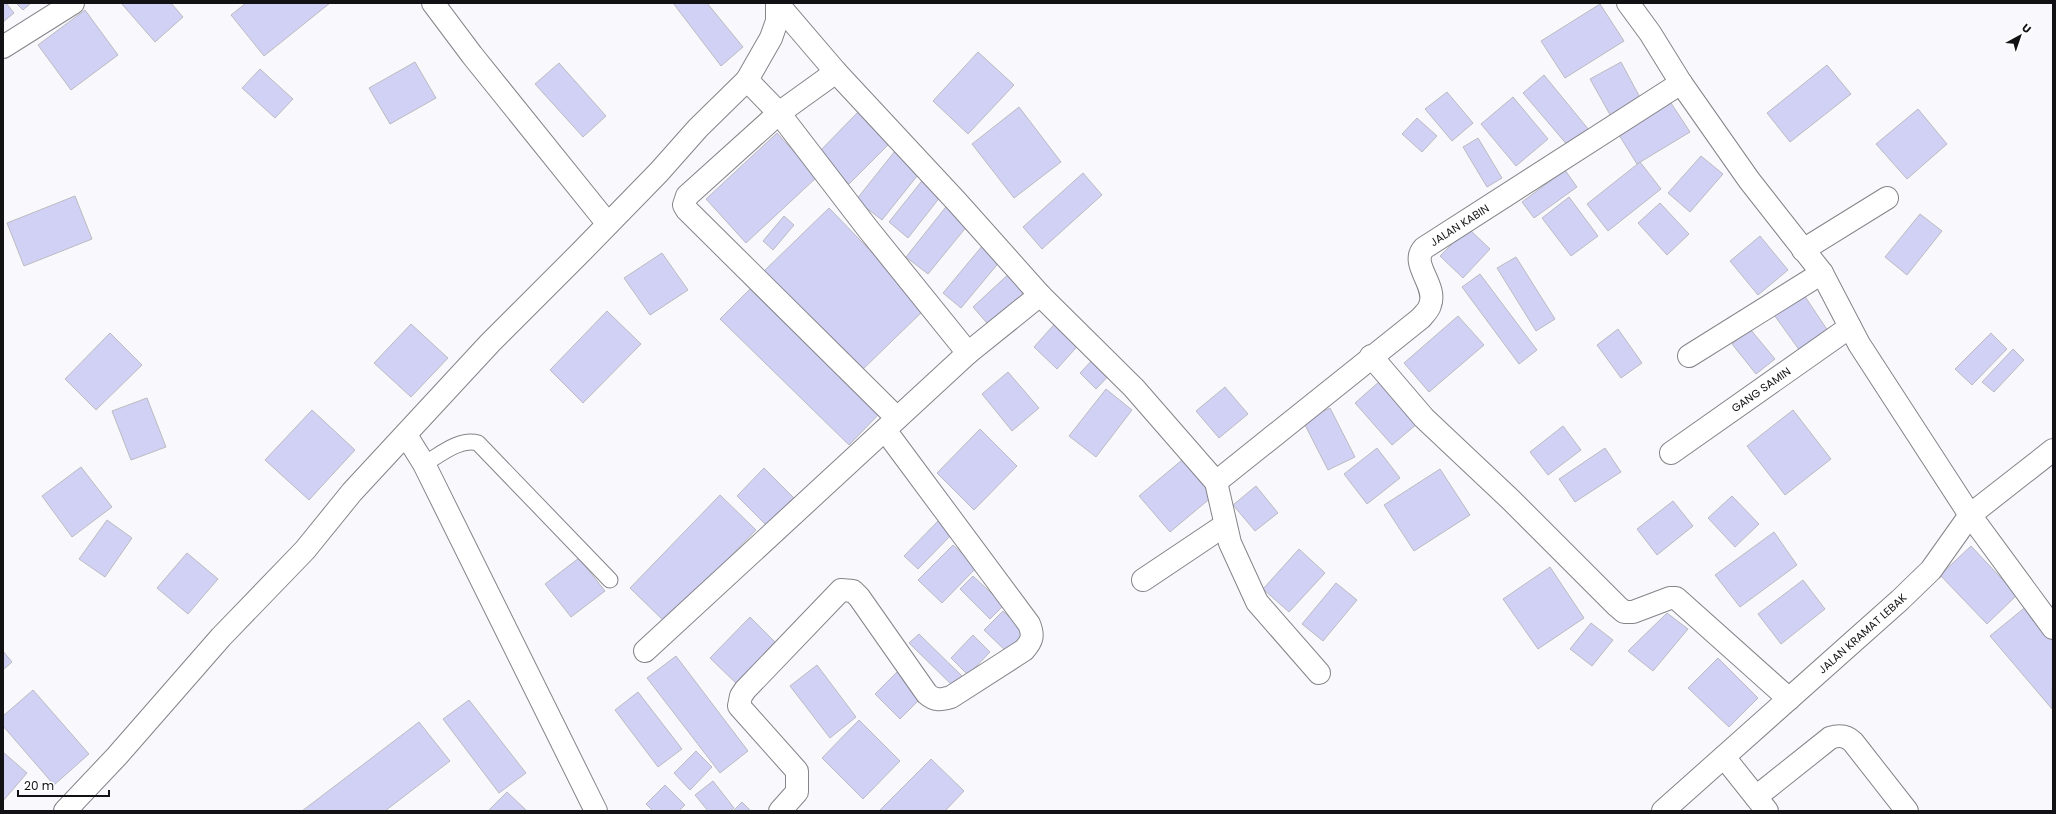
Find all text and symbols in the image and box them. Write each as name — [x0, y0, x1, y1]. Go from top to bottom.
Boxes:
north arrow — [2000, 16, 2040, 56]
text: U — [2018, 20, 2035, 37]
street label: JALAN KABIN — [1427, 200, 1492, 250]
street label: GANG SAMIN — [1728, 363, 1794, 416]
street label: JALAN KRAMAT LEBAK — [1815, 589, 1911, 677]
scale bar — [18, 772, 109, 798]
text: 20 m — [24, 777, 54, 794]

